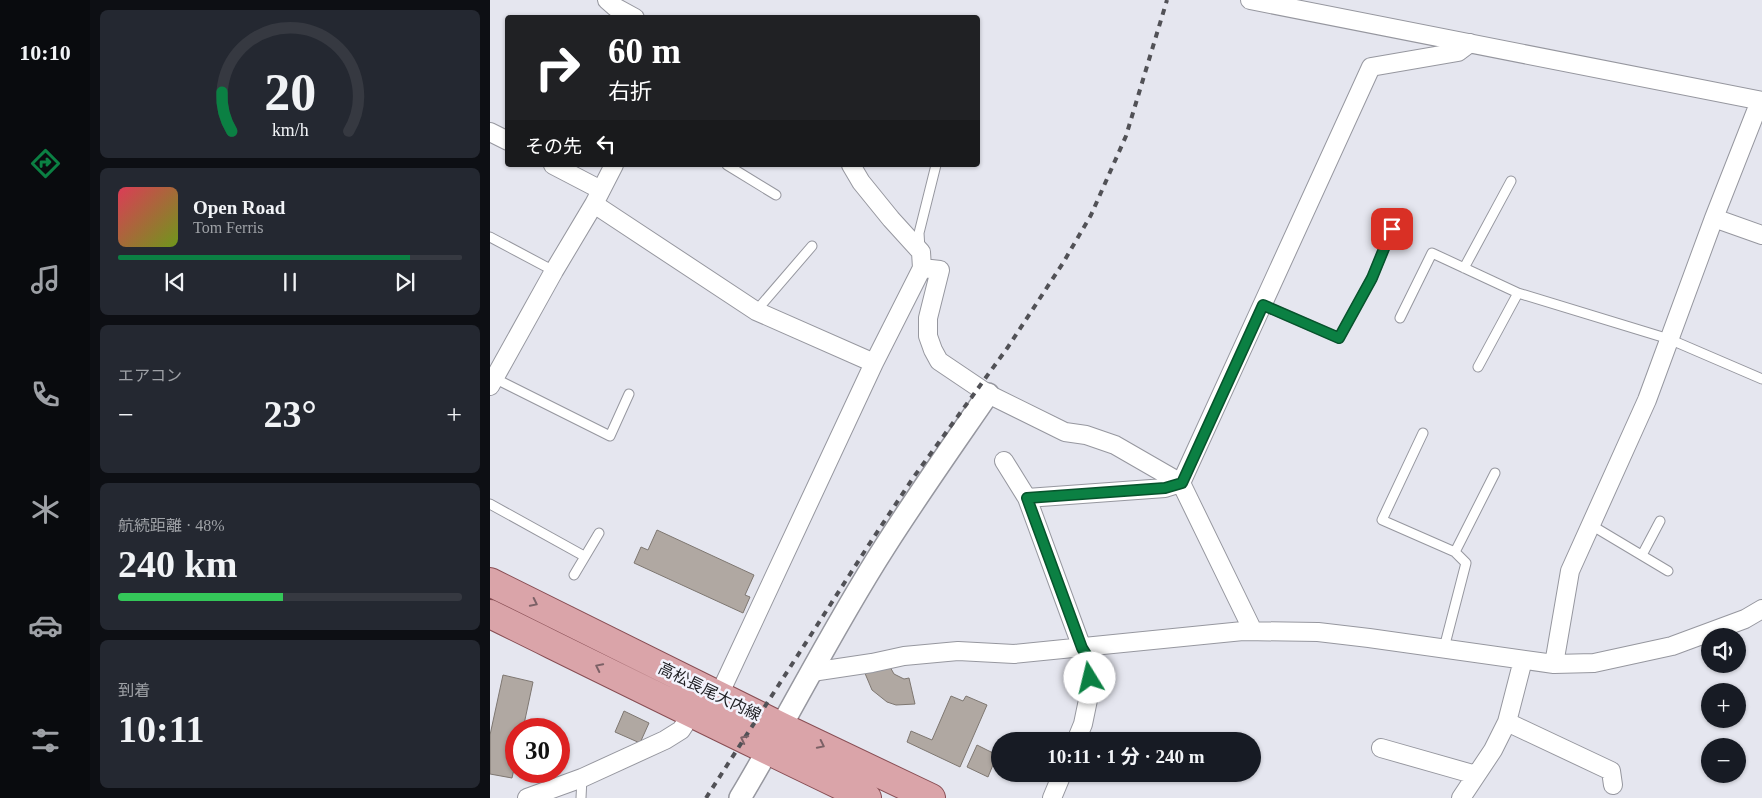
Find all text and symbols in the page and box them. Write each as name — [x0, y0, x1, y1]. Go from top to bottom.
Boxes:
text: 60 m — [608, 32, 681, 71]
icon: right — [525, 35, 590, 100]
text: 10:10 — [19, 40, 71, 65]
text: 20 — [264, 64, 316, 121]
text: 右折 — [608, 79, 652, 104]
text: km/h — [272, 120, 308, 140]
icon: left — [592, 130, 620, 158]
text: その先 — [525, 136, 582, 157]
icon: directions — [28, 146, 63, 181]
text: Open Road — [193, 197, 285, 218]
pin — [1371, 208, 1413, 250]
icon: arrive — [1378, 215, 1406, 243]
text: Tom Ferris — [193, 219, 263, 236]
icon: music — [28, 262, 63, 297]
icon: previous — [161, 268, 189, 296]
icon: pause — [276, 268, 304, 296]
icon: next — [391, 268, 419, 296]
text: エアコン — [118, 367, 182, 384]
icon: phone — [28, 377, 63, 412]
text: 23° — [263, 393, 317, 435]
text: − — [118, 399, 134, 430]
text: + — [446, 399, 462, 430]
icon: climate — [28, 492, 63, 527]
text: 航続距離 · 48% — [118, 517, 225, 534]
text: 240 km — [118, 543, 237, 585]
one-way arrow — [528, 597, 537, 607]
icon: car — [28, 608, 63, 643]
map controls — [1701, 628, 1746, 783]
button: sound — [1701, 628, 1746, 673]
position arrow — [1063, 651, 1115, 703]
street label: 高松長尾大内線 — [656, 659, 764, 724]
one-way arrow — [595, 663, 604, 673]
text: 到着 — [118, 682, 150, 699]
button: + — [1701, 683, 1746, 728]
text: 10:11 — [118, 708, 205, 750]
speed limit sign: 30 — [505, 718, 570, 783]
icon: filters — [28, 723, 63, 758]
one-way arrow — [740, 735, 749, 745]
one-way arrow — [816, 738, 825, 749]
button: − — [1701, 738, 1746, 783]
text: 10:11 · 1 分 · 240 m — [1047, 746, 1205, 767]

